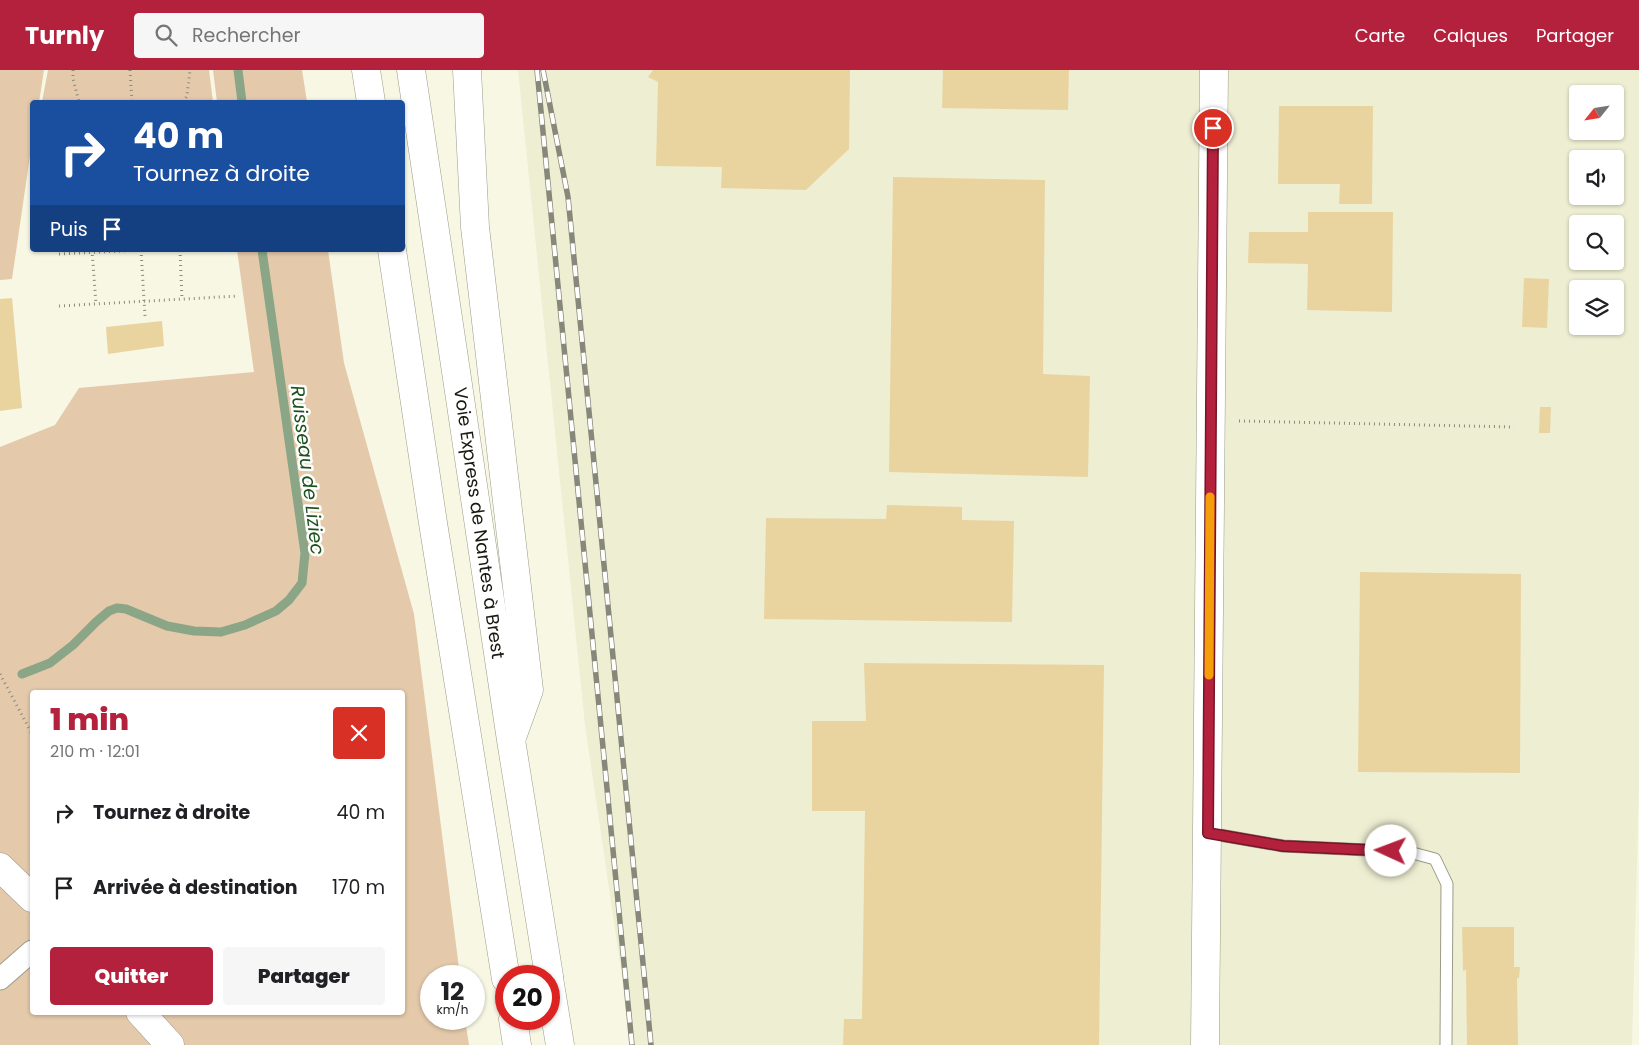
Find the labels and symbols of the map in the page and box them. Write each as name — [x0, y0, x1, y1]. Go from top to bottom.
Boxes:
north arrow — [1569, 85, 1624, 140]
pin — [1192, 107, 1234, 149]
water label: Ruisseau de Liziec — [284, 384, 331, 556]
street label: Voie Express de Nantes à Brest — [448, 386, 511, 660]
position arrow — [1364, 824, 1416, 876]
speed limit sign: 20 — [495, 965, 560, 1030]

